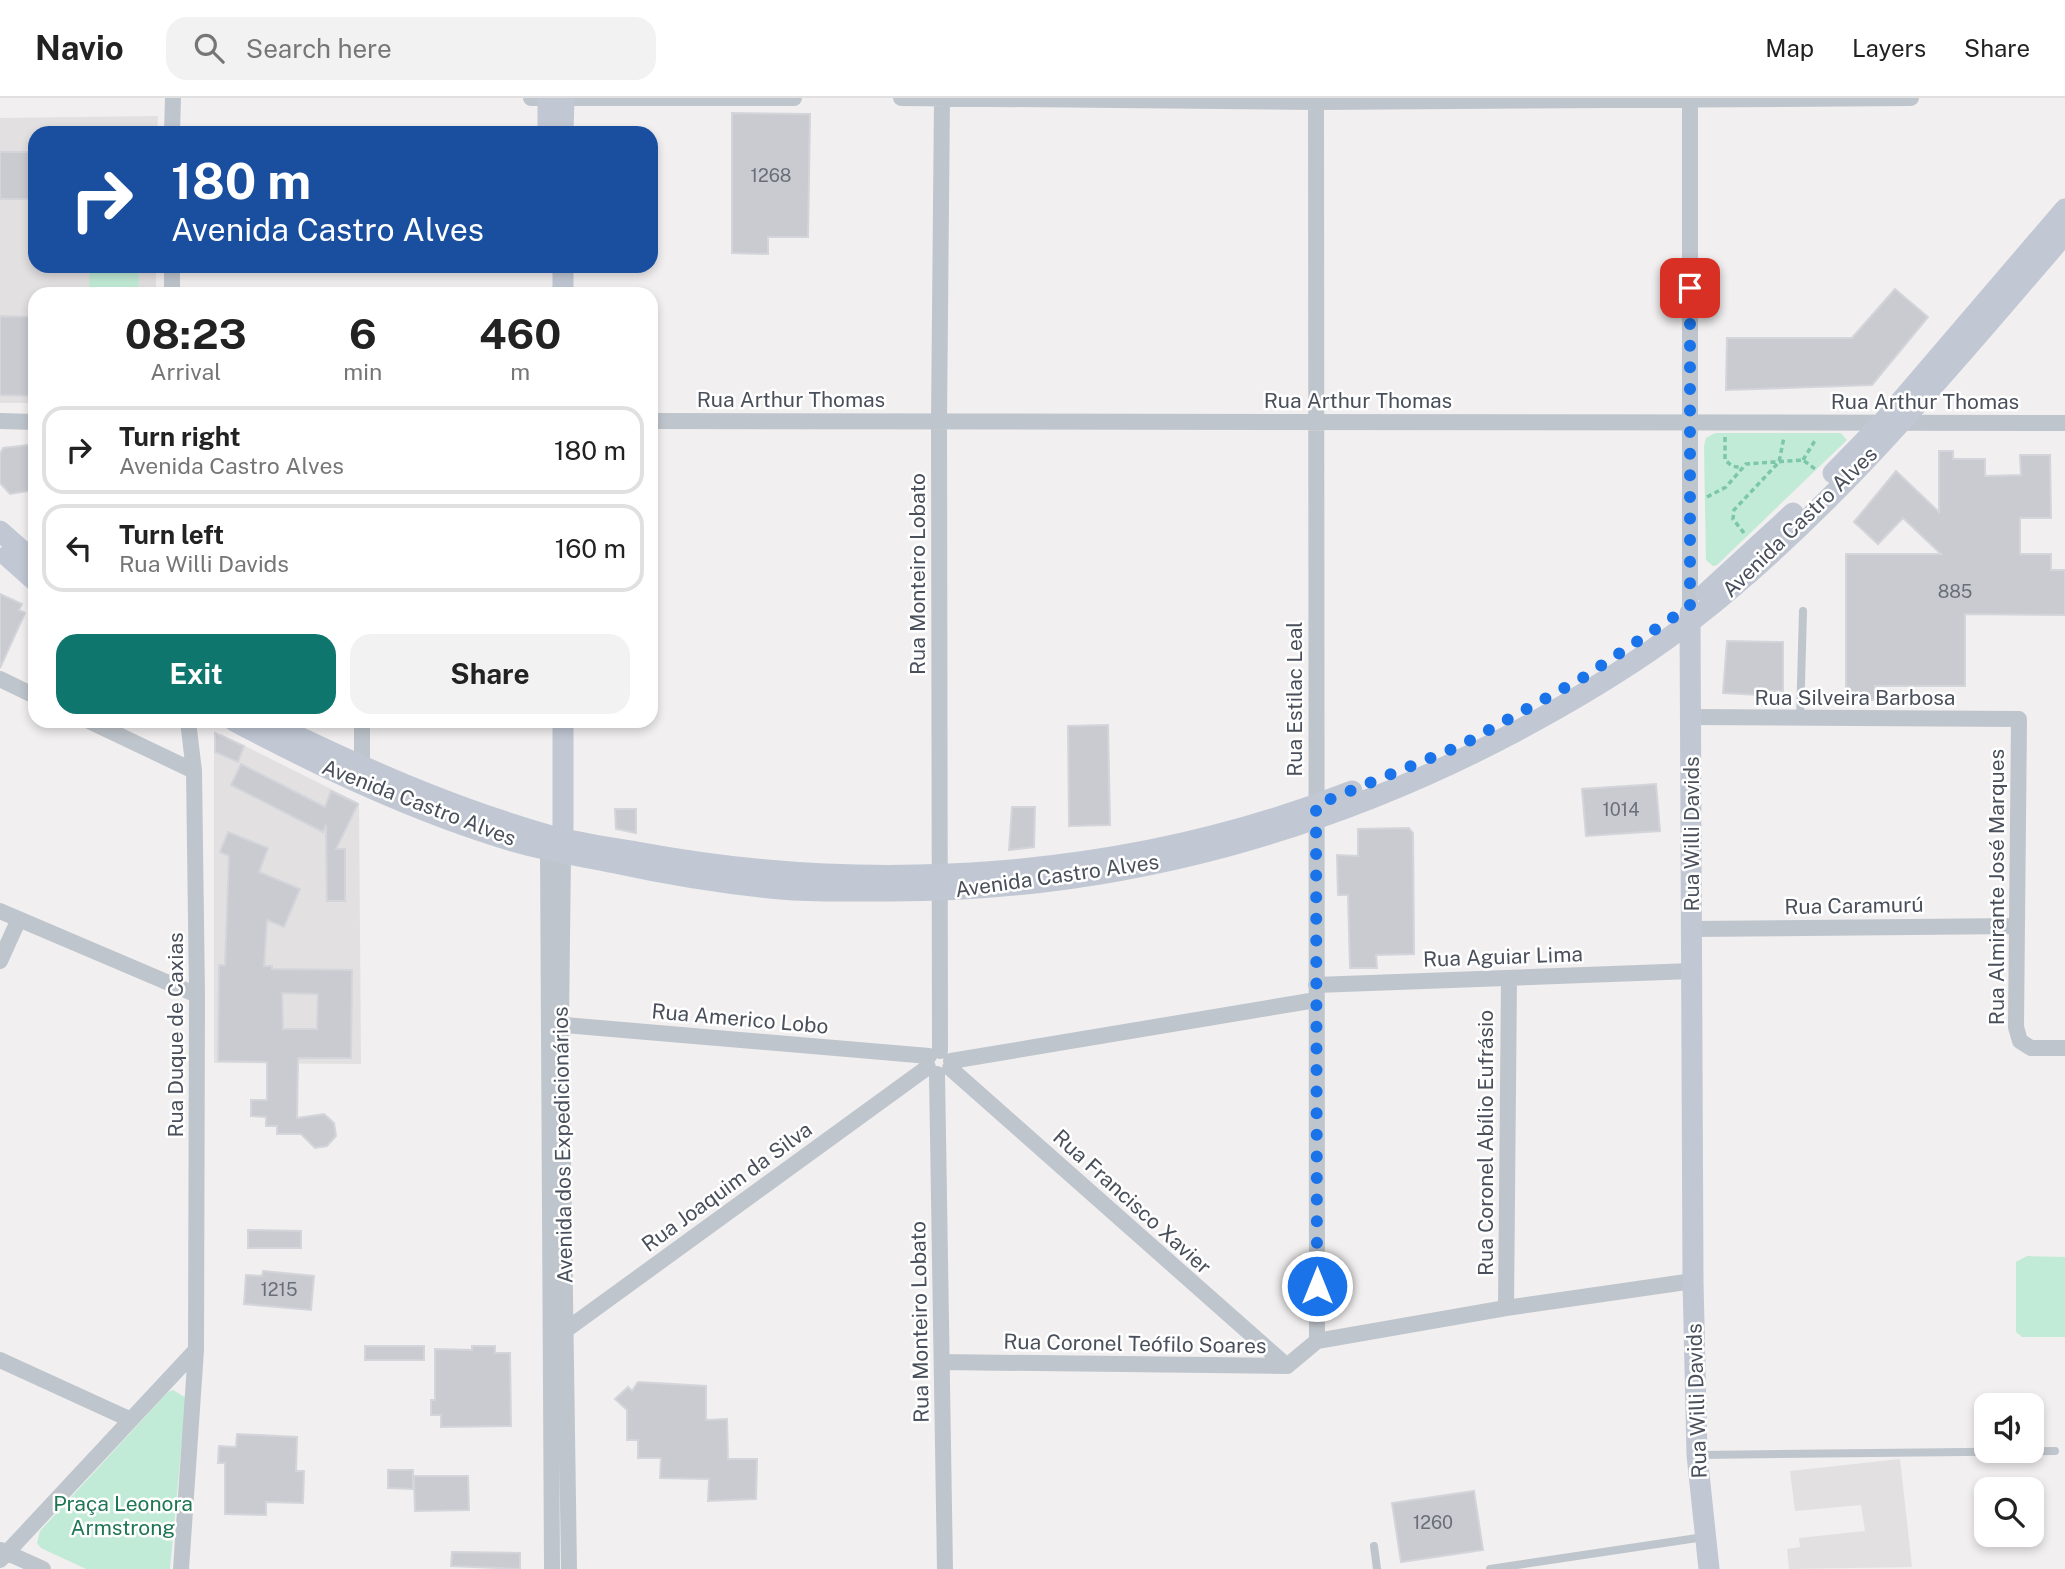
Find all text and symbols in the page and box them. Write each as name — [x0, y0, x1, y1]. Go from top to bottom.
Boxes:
search box — [166, 17, 656, 80]
text: Navio — [35, 29, 124, 67]
icon: search — [190, 29, 228, 67]
text: Search here — [246, 33, 392, 64]
text: Map — [1765, 34, 1814, 62]
text: Layers — [1852, 34, 1926, 62]
text: Share — [1964, 34, 2030, 62]
text: 180 m — [171, 152, 311, 210]
icon: right — [56, 154, 147, 245]
house number: 1268 — [751, 165, 791, 186]
text: Avenida Castro Alves — [171, 211, 484, 248]
pin — [1660, 258, 1720, 318]
icon: arrive — [1671, 269, 1709, 307]
text: 08:23 — [125, 309, 247, 358]
text: 6 — [349, 309, 377, 358]
text: 460 — [479, 309, 561, 358]
text: Arrival — [150, 358, 221, 385]
text: min — [343, 358, 382, 385]
text: m — [510, 358, 530, 385]
street label: Rua Arthur Thomas — [697, 387, 885, 412]
street label: Rua Arthur Thomas — [1264, 388, 1452, 413]
street label: Rua Arthur Thomas — [1831, 389, 2019, 414]
text: Turn right — [119, 421, 241, 452]
icon: right — [60, 431, 98, 469]
text: 180 m — [554, 435, 626, 466]
street label: Avenida Castro Alves — [1717, 441, 1882, 602]
text: Avenida Castro Alves — [119, 452, 344, 479]
street label: Rua Monteiro Lobato — [905, 473, 930, 675]
text: Turn left — [119, 519, 224, 550]
icon: left — [60, 529, 98, 567]
text: 160 m — [555, 533, 626, 564]
text: Rua Willi Davids — [119, 550, 289, 577]
house number: 885 — [1938, 581, 1972, 602]
street label: Rua Estilac Leal — [1282, 621, 1307, 777]
button: Exit — [56, 634, 336, 714]
button: Share — [350, 634, 630, 714]
street label: Rua Silveira Barbosa — [1755, 685, 1955, 710]
street label: Rua Almirante José Marques — [1984, 749, 2009, 1025]
street label: Avenida Castro Alves — [319, 754, 520, 851]
street label: Rua Willi Davids — [1679, 756, 1704, 912]
house number: 1014 — [1603, 799, 1639, 820]
street label: Avenida Castro Alves — [953, 849, 1160, 902]
street label: Rua Caramurú — [1784, 892, 1924, 919]
street label: Rua Duque de Caxias — [163, 932, 188, 1138]
street label: Rua Aguiar Lima — [1423, 941, 1583, 972]
street label: Rua Americo Lobo — [651, 998, 830, 1039]
street label: Avenida dos Expedicionários — [548, 1006, 577, 1284]
street label: Rua Coronel Abílio Eufrásio — [1473, 1010, 1498, 1276]
street label: Rua Joaquim da Silva — [637, 1116, 817, 1257]
street label: Rua Francisco Xavier — [1048, 1124, 1216, 1279]
street label: Rua Monteiro Lobato — [905, 1221, 934, 1423]
position arrow — [1280, 1249, 1354, 1323]
house number: 1215 — [261, 1279, 297, 1300]
street label: Rua Willi Davids — [1681, 1323, 1712, 1479]
street label: Rua Coronel Teófilo Soares — [1003, 1329, 1267, 1358]
map controls — [1974, 1393, 2044, 1547]
button: sound — [1974, 1393, 2044, 1463]
button: search — [1974, 1477, 2044, 1547]
park label: Praça Leonora Armstrong — [53, 1491, 193, 1540]
house number: 1260 — [1413, 1512, 1453, 1533]

